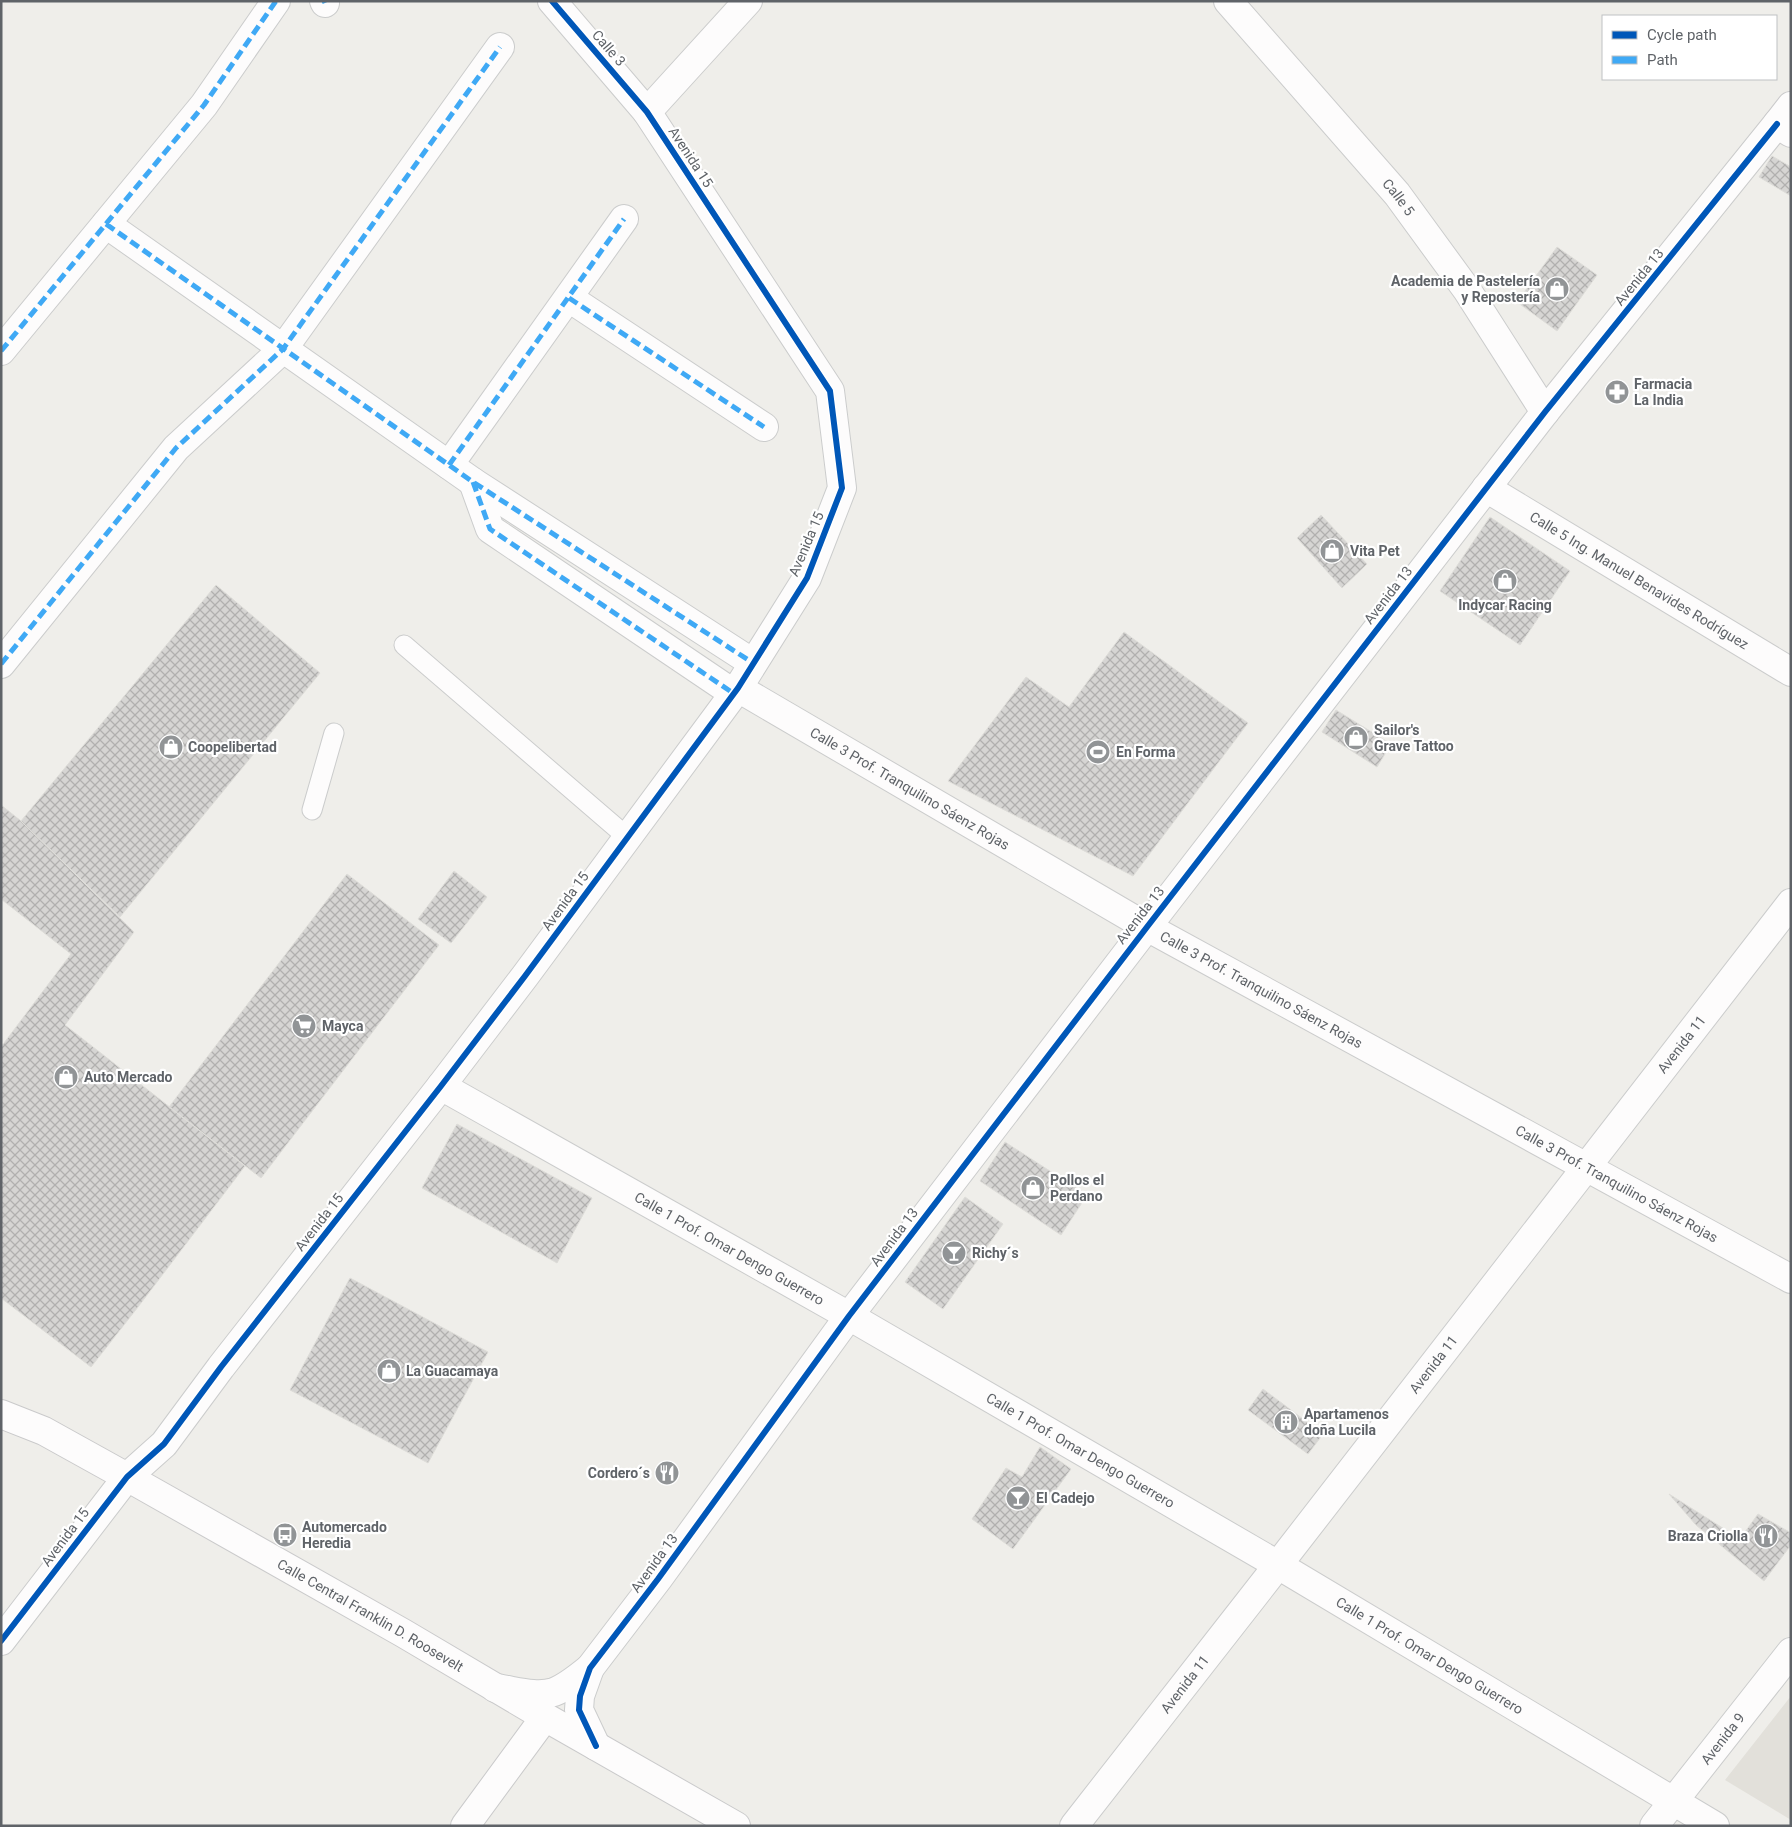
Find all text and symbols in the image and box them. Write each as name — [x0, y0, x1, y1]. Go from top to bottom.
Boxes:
legend — [1602, 15, 1777, 80]
text: Cycle path — [1647, 26, 1717, 44]
street label: Calle 3 — [589, 27, 629, 69]
text: Path — [1647, 51, 1678, 69]
street label: Avenida 15 — [666, 124, 717, 190]
street label: Calle 5 — [1379, 175, 1418, 219]
street label: Avenida 13 — [1611, 245, 1667, 309]
place label: Academia de Pastelería y Repostería — [1391, 273, 1541, 305]
shop icon: Academia de Pastelería y Repostería — [1544, 276, 1570, 302]
place label: Farmacia La India — [1634, 376, 1693, 408]
pharmacy icon: Farmacia La India — [1604, 379, 1630, 405]
street label: Calle 5 Ing. Manuel Benavides Rodríguez — [1527, 508, 1752, 653]
street label: Avenida 15 — [785, 509, 827, 579]
shop icon: Vita Pet — [1319, 538, 1345, 564]
place label: Vita Pet — [1350, 543, 1400, 559]
street label: Avenida 13 — [1361, 563, 1415, 627]
shop icon: Indycar Racing — [1492, 568, 1518, 594]
place label: Indycar Racing — [1458, 597, 1552, 613]
place label: Sailor's Grave Tattoo — [1374, 722, 1454, 754]
street label: Calle 3 Prof. Tranquilino Sáenz Rojas — [807, 724, 1012, 853]
shop icon: Sailor's Grave Tattoo — [1343, 725, 1369, 751]
shop icon: Coopelibertad — [158, 734, 184, 760]
place label: Coopelibertad — [188, 739, 277, 755]
sports icon: En Forma — [1085, 739, 1111, 765]
place label: En Forma — [1116, 744, 1176, 760]
street label: Avenida 15 — [538, 868, 592, 934]
street label: Avenida 13 — [1113, 883, 1167, 947]
street label: Calle 3 Prof. Tranquilino Sáenz Rojas — [1157, 928, 1365, 1051]
street label: Avenida 11 — [1654, 1012, 1709, 1076]
supermarket icon: Mayca — [291, 1013, 317, 1039]
place label: Mayca — [322, 1018, 364, 1034]
shop icon: Auto Mercado — [53, 1064, 79, 1090]
place label: Auto Mercado — [84, 1069, 173, 1085]
street label: Calle 3 Prof. Tranquilino Sáenz Rojas — [1513, 1122, 1721, 1245]
place label: Pollos el Perdano — [1050, 1172, 1104, 1204]
shop icon: Pollos el Perdano — [1020, 1175, 1046, 1201]
street label: Calle 1 Prof. Omar Dengo Guerrero — [632, 1189, 827, 1308]
street label: Avenida 15 — [292, 1190, 347, 1254]
street label: Avenida 13 — [867, 1205, 921, 1269]
bar icon: Richy´s — [941, 1240, 967, 1266]
place label: Richy´s — [972, 1245, 1019, 1261]
street label: Avenida 11 — [1406, 1332, 1461, 1397]
shop icon: La Guacamaya — [376, 1358, 402, 1384]
place label: La Guacamaya — [406, 1363, 499, 1379]
street label: Calle 1 Prof. Omar Dengo Guerrero — [984, 1389, 1177, 1511]
place label: Apartamenos doña Lucila — [1304, 1406, 1389, 1438]
building icon: Apartamenos doña Lucila — [1273, 1409, 1299, 1435]
restaurant icon: Cordero´s — [654, 1460, 680, 1486]
place label: Cordero´s — [588, 1465, 650, 1481]
bar icon: El Cadejo — [1005, 1485, 1031, 1511]
place label: El Cadejo — [1036, 1490, 1095, 1506]
street label: Avenida 15 — [38, 1505, 92, 1569]
place label: Automercado Heredia — [302, 1519, 387, 1551]
bus stop icon: Automercado Heredia — [272, 1522, 298, 1548]
restaurant icon: Braza Criolla — [1753, 1523, 1779, 1549]
place label: Braza Criolla — [1668, 1528, 1749, 1544]
street label: Avenida 13 — [627, 1530, 681, 1596]
street label: Calle Central Franklin D. Roosevelt — [274, 1556, 467, 1675]
street label: Calle 1 Prof. Omar Dengo Guerrero — [1333, 1594, 1526, 1718]
street label: Avenida 11 — [1157, 1652, 1212, 1716]
street label: Avenida 9 — [1698, 1710, 1748, 1768]

